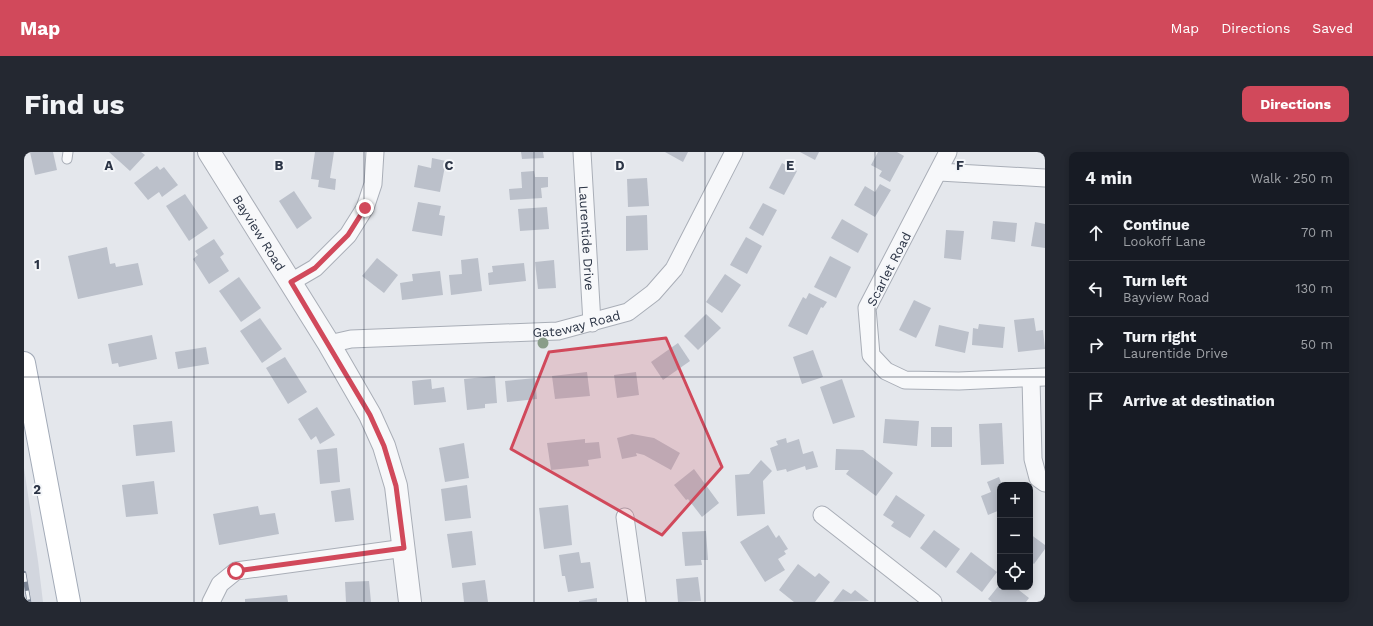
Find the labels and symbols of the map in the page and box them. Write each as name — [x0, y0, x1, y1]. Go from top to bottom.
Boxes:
text: A — [105, 158, 114, 173]
text: B — [275, 158, 284, 173]
text: C — [445, 158, 454, 173]
text: D — [615, 158, 625, 173]
text: E — [786, 158, 794, 173]
text: F — [956, 158, 964, 173]
street label: Laurentide Drive — [576, 185, 598, 291]
street label: Bayview Road — [230, 192, 289, 273]
route end — [356, 199, 374, 217]
street label: Scarlet Road — [864, 229, 914, 309]
text: 1 — [34, 257, 40, 272]
street label: Gateway Road — [532, 307, 622, 339]
text: 2 — [33, 482, 41, 497]
route start — [227, 562, 245, 580]

